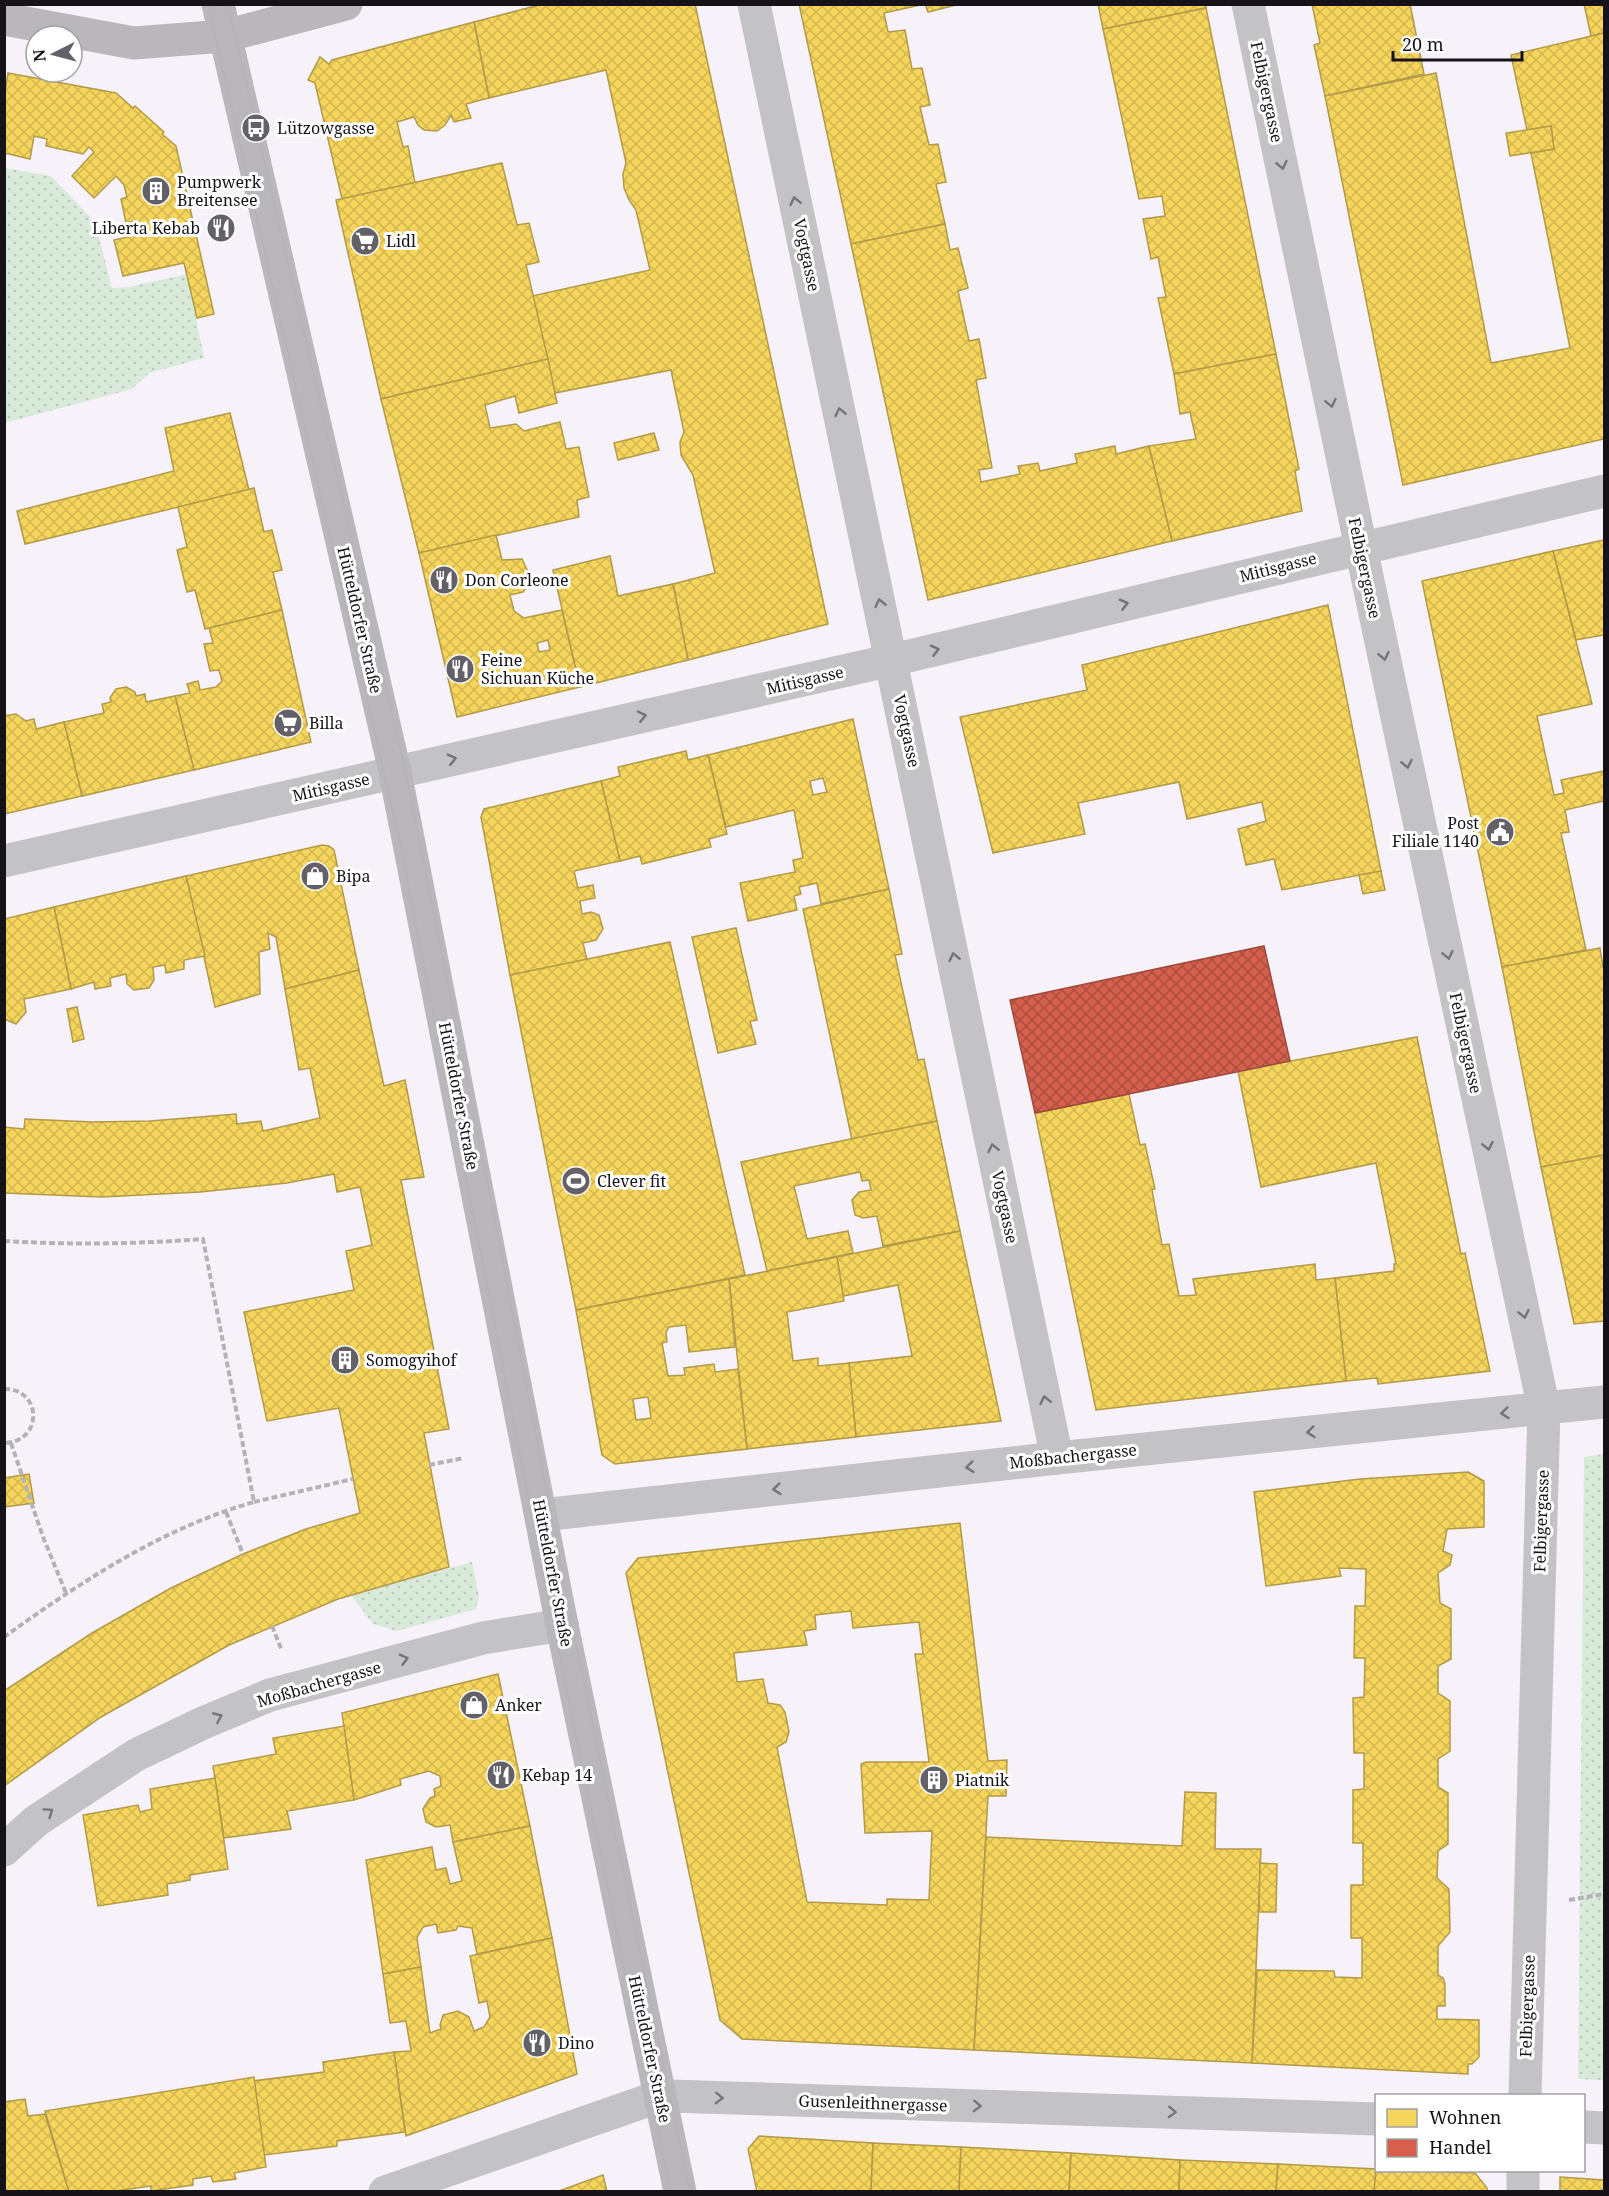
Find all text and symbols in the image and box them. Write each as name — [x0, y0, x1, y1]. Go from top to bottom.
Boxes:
north arrow — [24, 24, 84, 84]
scale bar — [1393, 24, 1522, 62]
text: 20 m — [1402, 32, 1444, 56]
street label: Felbigergasse — [1246, 40, 1288, 144]
text: N — [27, 48, 51, 63]
bus stop icon: Lützowgasse — [240, 112, 272, 144]
place label: Lützowgasse — [277, 117, 375, 139]
one-way arrow — [1275, 159, 1288, 169]
place label: Pumpwerk Breitensee — [177, 171, 262, 211]
building icon: Pumpwerk Breitensee — [140, 175, 172, 207]
one-way arrow — [790, 196, 803, 206]
restaurant icon: Liberta Kebab — [205, 212, 237, 244]
place label: Liberta Kebab — [92, 217, 200, 239]
street label: Vogtgasse — [789, 217, 825, 293]
supermarket icon: Lidl — [349, 225, 381, 257]
place label: Lidl — [386, 230, 416, 252]
one-way arrow — [1324, 398, 1337, 408]
one-way arrow — [834, 408, 847, 418]
street label: Felbigergasse — [1344, 516, 1386, 620]
street label: Hütteldorfer Straße — [332, 545, 388, 695]
street label: Mitisgasse — [1237, 547, 1319, 587]
restaurant icon: Don Corleone — [428, 564, 460, 596]
place label: Don Corleone — [465, 569, 569, 591]
one-way arrow — [874, 598, 887, 608]
one-way arrow — [1119, 599, 1129, 612]
one-way arrow — [930, 645, 940, 658]
place label: Feine Sichuan Küche — [481, 649, 594, 689]
one-way arrow — [1377, 651, 1390, 661]
restaurant icon: Feine Sichuan Küche — [444, 653, 476, 685]
street label: Mitisgasse — [764, 660, 846, 700]
street label: Vogtgasse — [889, 693, 925, 769]
supermarket icon: Billa — [272, 707, 304, 739]
one-way arrow — [637, 711, 647, 724]
place label: Billa — [309, 712, 344, 734]
one-way arrow — [447, 753, 457, 766]
one-way arrow — [1400, 759, 1413, 769]
street label: Mitisgasse — [290, 767, 372, 807]
place label: Post Filiale 1140 — [1392, 812, 1479, 852]
public building icon: Post Filiale 1140 — [1484, 816, 1516, 848]
shop icon: Bipa — [299, 860, 331, 892]
place label: Bipa — [336, 865, 370, 887]
one-way arrow — [1440, 950, 1453, 960]
one-way arrow — [948, 952, 961, 962]
street label: Felbigergasse — [1445, 991, 1487, 1095]
street label: Hütteldorfer Straße — [434, 1020, 484, 1172]
one-way arrow — [1481, 1140, 1494, 1150]
one-way arrow — [987, 1143, 1000, 1153]
sports icon: Clever fit — [560, 1165, 592, 1197]
street label: Vogtgasse — [987, 1169, 1023, 1245]
place label: Clever fit — [597, 1170, 666, 1192]
one-way arrow — [1517, 1308, 1530, 1318]
building icon: Somogyihof — [329, 1344, 361, 1376]
place label: Somogyihof — [366, 1349, 458, 1371]
one-way arrow — [1039, 1396, 1052, 1406]
one-way arrow — [1500, 1406, 1509, 1419]
one-way arrow — [1306, 1425, 1315, 1438]
street label: Moßbachergasse — [1008, 1438, 1138, 1474]
one-way arrow — [966, 1461, 975, 1473]
street label: Felbigergasse — [1528, 1469, 1554, 1573]
one-way arrow — [772, 1482, 781, 1495]
street label: Hütteldorfer Straße — [528, 1497, 578, 1649]
one-way arrow — [398, 1654, 409, 1666]
street label: Moßbachergasse — [254, 1656, 384, 1712]
shop icon: Anker — [458, 1689, 490, 1721]
place label: Anker — [495, 1694, 542, 1716]
one-way arrow — [212, 1712, 223, 1724]
restaurant icon: Kebap 14 — [485, 1759, 517, 1791]
place label: Kebap 14 — [522, 1764, 592, 1786]
building icon: Piatnik — [918, 1764, 950, 1796]
place label: Piatnik — [955, 1769, 1010, 1791]
one-way arrow — [42, 1808, 53, 1819]
street label: Felbigergasse — [1514, 1954, 1540, 2058]
street label: Hütteldorfer Straße — [624, 1973, 676, 2125]
restaurant icon: Dino — [521, 2027, 553, 2059]
place label: Dino — [558, 2032, 594, 2054]
street label: Gusenleithnergasse — [798, 2089, 948, 2117]
one-way arrow — [714, 2091, 723, 2104]
legend — [1375, 2094, 1585, 2172]
one-way arrow — [972, 2100, 981, 2112]
text: Wohnen — [1429, 2105, 1502, 2129]
one-way arrow — [1167, 2106, 1176, 2119]
text: Handel — [1429, 2135, 1492, 2159]

